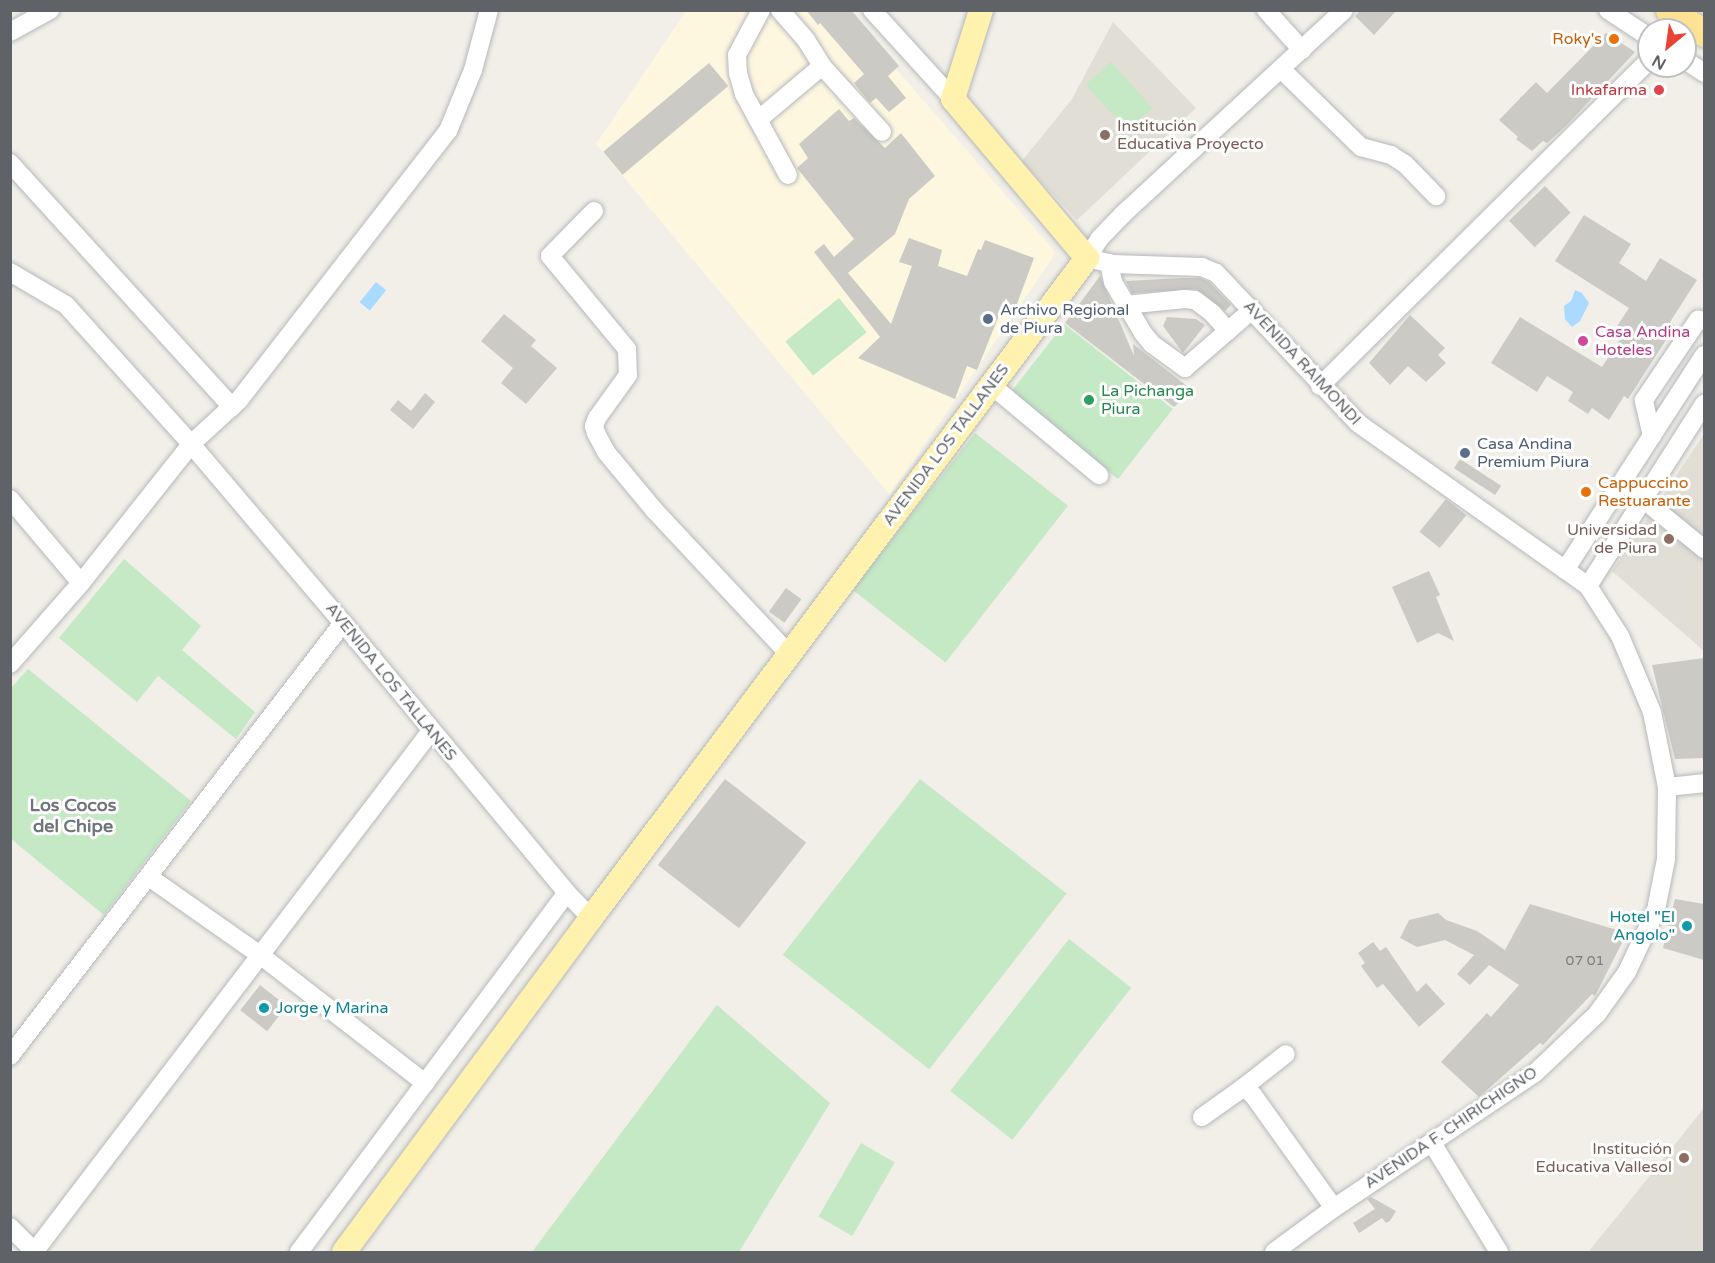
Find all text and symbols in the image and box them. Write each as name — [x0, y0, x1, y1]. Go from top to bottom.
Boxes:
north arrow — [1637, 18, 1697, 78]
place label: Roky's — [1552, 29, 1602, 49]
marker: Roky's — [1607, 32, 1621, 46]
text: N — [1649, 50, 1670, 74]
place label: Inkafarma — [1571, 80, 1647, 100]
marker: Inkafarma — [1652, 83, 1666, 97]
place label: Institución Educativa Proyecto — [1117, 116, 1264, 154]
marker: Institución Educativa Proyecto — [1098, 128, 1112, 142]
street label: AVENIDA RAIMONDI — [1239, 297, 1365, 429]
place label: Archivo Regional de Piura — [1000, 300, 1129, 338]
marker: Archivo Regional de Piura — [981, 312, 995, 326]
place label: Casa Andina Hoteles — [1595, 322, 1690, 360]
marker: Casa Andina Hoteles — [1576, 334, 1590, 348]
street label: AVENIDA LOS TALLANES — [879, 360, 1013, 530]
place label: La Pichanga Piura — [1101, 381, 1194, 419]
marker: La Pichanga Piura — [1082, 393, 1096, 407]
place label: Casa Andina Premium Piura — [1477, 434, 1589, 472]
marker: Casa Andina Premium Piura — [1458, 446, 1472, 460]
place label: Cappuccino Restuarante — [1598, 473, 1691, 511]
marker: Cappuccino Restuarante — [1579, 485, 1593, 499]
place label: Universidad de Piura — [1567, 520, 1657, 558]
marker: Universidad de Piura — [1662, 532, 1676, 546]
street label: AVENIDA LOS TALLANES — [321, 599, 461, 765]
district label: Los Cocos del Chipe — [30, 795, 116, 838]
place label: Hotel "El Angolo" — [1610, 907, 1675, 945]
marker: Hotel "El Angolo" — [1680, 919, 1694, 933]
house number: 07 01 — [1566, 953, 1604, 969]
place label: Jorge y Marina — [276, 998, 388, 1018]
marker: Jorge y Marina — [257, 1001, 271, 1015]
street label: AVENIDA F. CHIRICHIGNO — [1361, 1063, 1541, 1193]
place label: Institución Educativa Vallesol — [1536, 1139, 1672, 1177]
marker: Institución Educativa Vallesol — [1677, 1151, 1691, 1165]

